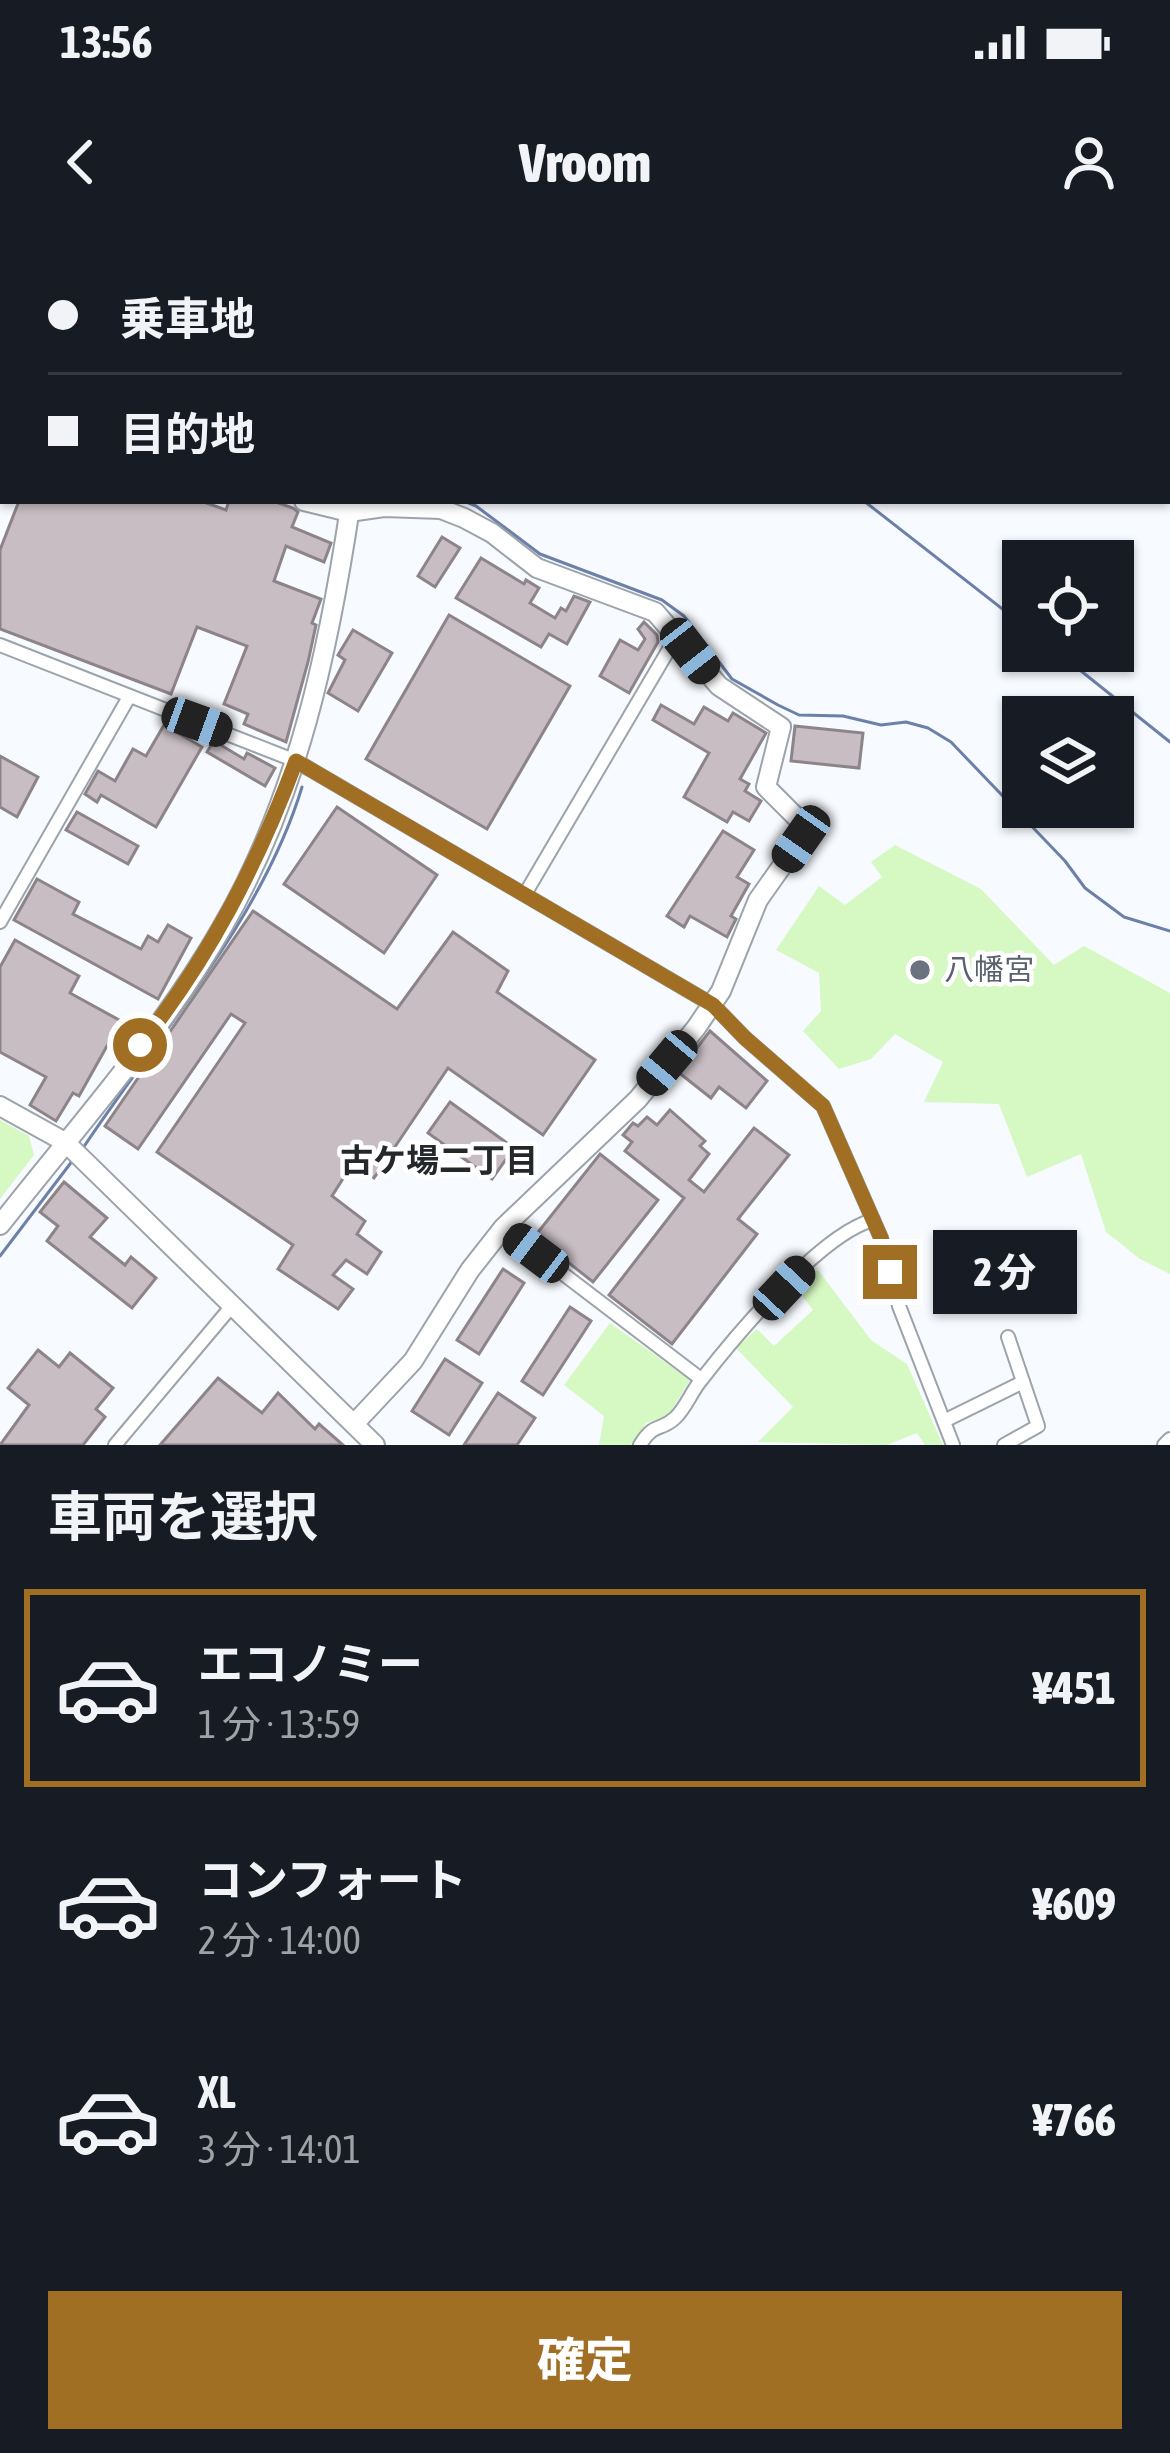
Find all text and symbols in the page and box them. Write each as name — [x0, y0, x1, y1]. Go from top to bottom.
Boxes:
text: 13:56 — [60, 16, 153, 68]
icon: back — [48, 129, 114, 195]
icon: person — [1056, 129, 1122, 195]
text: Vroom — [519, 132, 651, 193]
text: 乗車地 — [120, 293, 255, 345]
text: 目的地 — [120, 408, 255, 460]
map controls — [1002, 540, 1134, 828]
button: locate — [1002, 540, 1134, 672]
car — [654, 612, 726, 690]
car — [157, 693, 237, 751]
button: layers — [1002, 696, 1134, 828]
car — [766, 799, 836, 879]
place label: 八幡宮 — [944, 952, 1034, 986]
marker: 八幡宮 — [907, 957, 933, 983]
route start — [113, 1018, 167, 1072]
car — [630, 1024, 704, 1102]
district label: 古ケ場二丁目 — [340, 1141, 538, 1179]
car — [496, 1217, 576, 1289]
callout: 2 分 — [932, 1230, 1076, 1314]
route end — [863, 1245, 917, 1299]
car — [746, 1249, 822, 1327]
text: 2 分 — [974, 1250, 1036, 1294]
text: 車両を選択 — [48, 1486, 318, 1547]
icon: car — [54, 1634, 162, 1742]
text: エコノミー — [198, 1638, 423, 1690]
text: ¥451 — [1033, 1662, 1116, 1714]
text: 1 分 · 13:59 — [198, 1702, 360, 1746]
icon: car — [54, 1850, 162, 1958]
text: コンフォート — [198, 1854, 467, 1906]
text: ¥609 — [1033, 1878, 1116, 1930]
text: 2 分 · 14:00 — [198, 1918, 361, 1962]
icon: car — [54, 2066, 162, 2174]
text: XL — [198, 2066, 236, 2118]
text: ¥766 — [1033, 2094, 1116, 2146]
text: 3 分 · 14:01 — [198, 2127, 361, 2171]
button: 確定 — [48, 2291, 1122, 2429]

